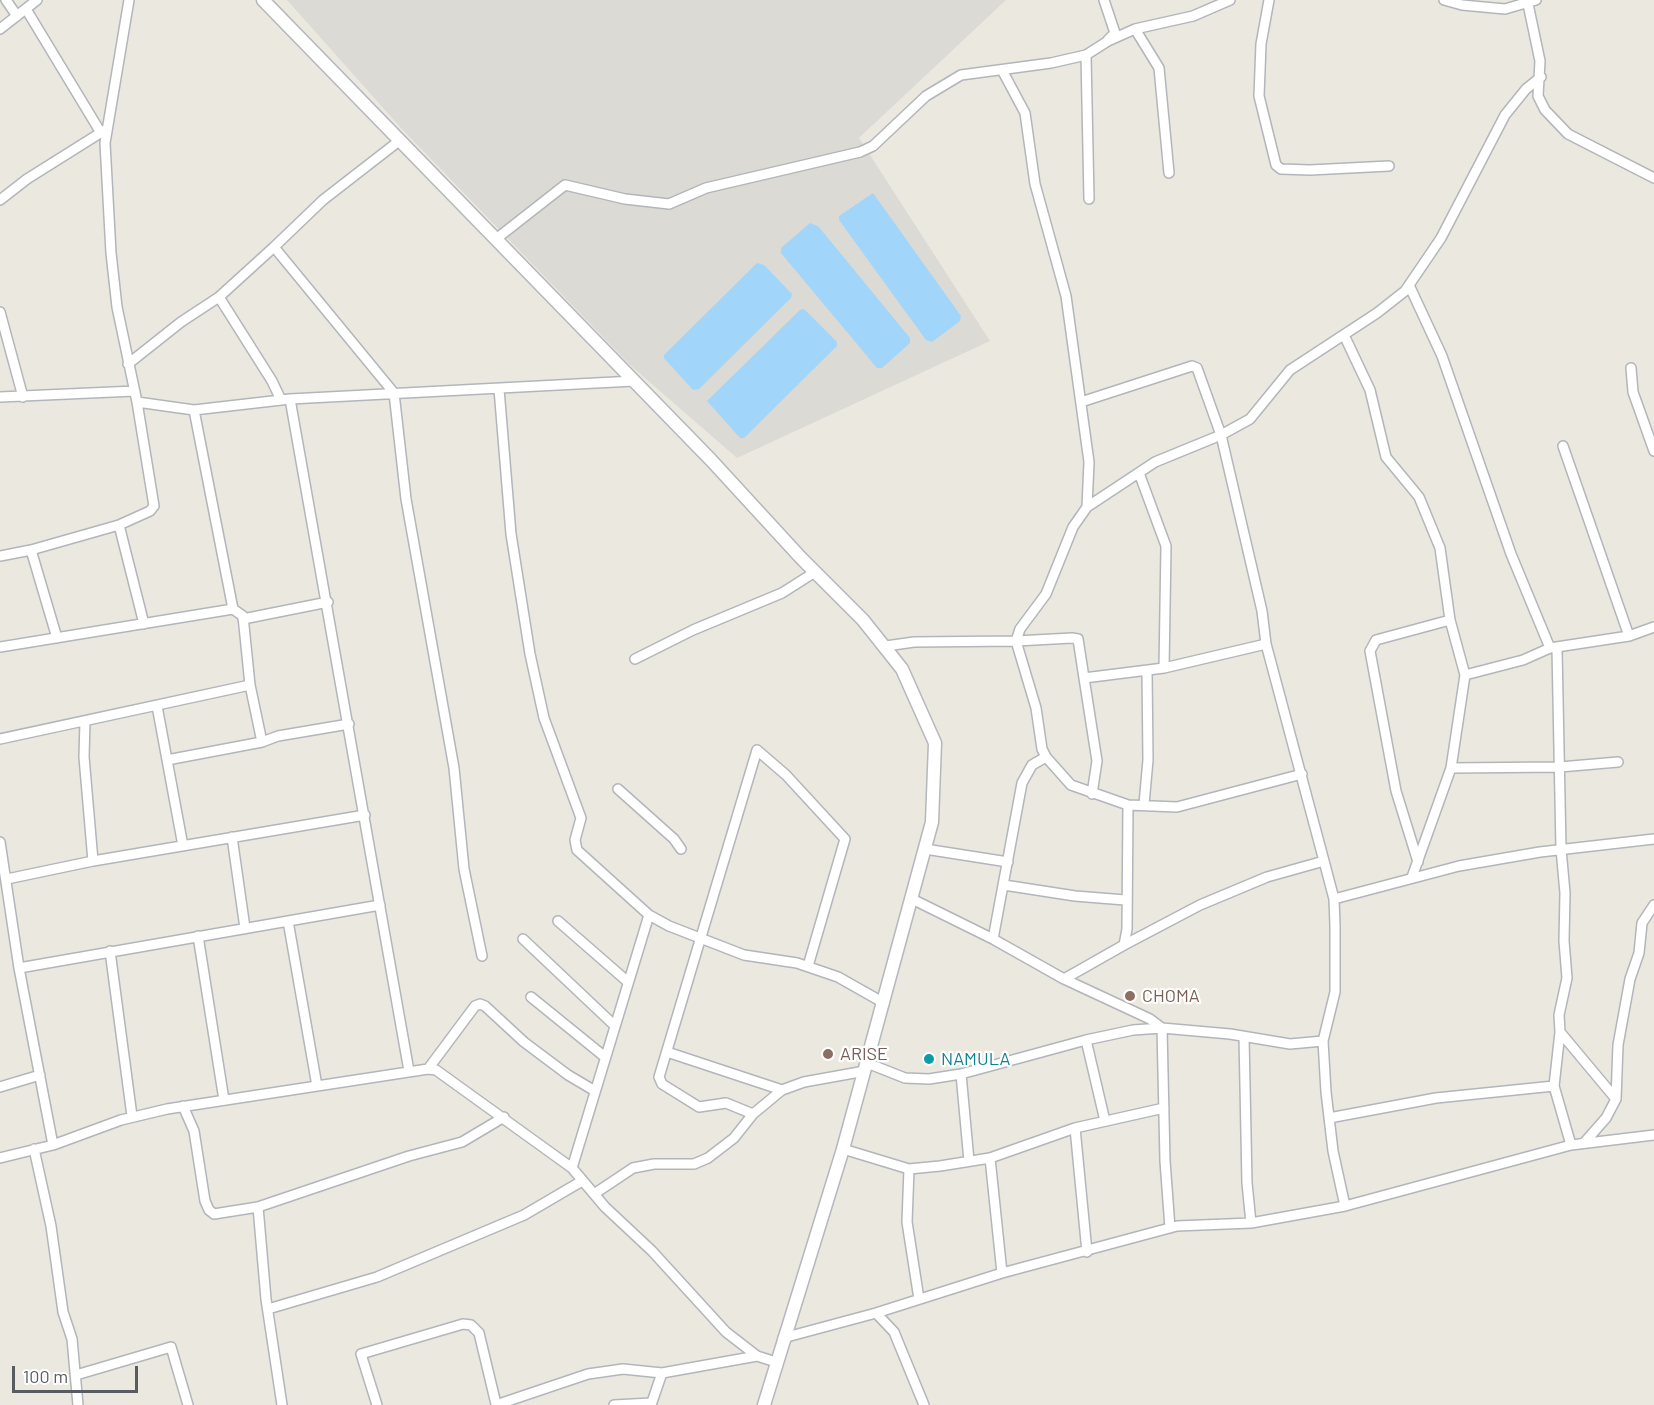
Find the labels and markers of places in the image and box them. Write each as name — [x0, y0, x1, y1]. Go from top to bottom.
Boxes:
place label: CHOMA — [1142, 985, 1200, 1007]
marker: CHOMA — [1123, 989, 1137, 1003]
place label: ARISE — [840, 1043, 888, 1065]
marker: ARISE — [821, 1047, 835, 1061]
place label: NAMULA — [941, 1048, 1011, 1070]
marker: NAMULA — [922, 1052, 936, 1066]

